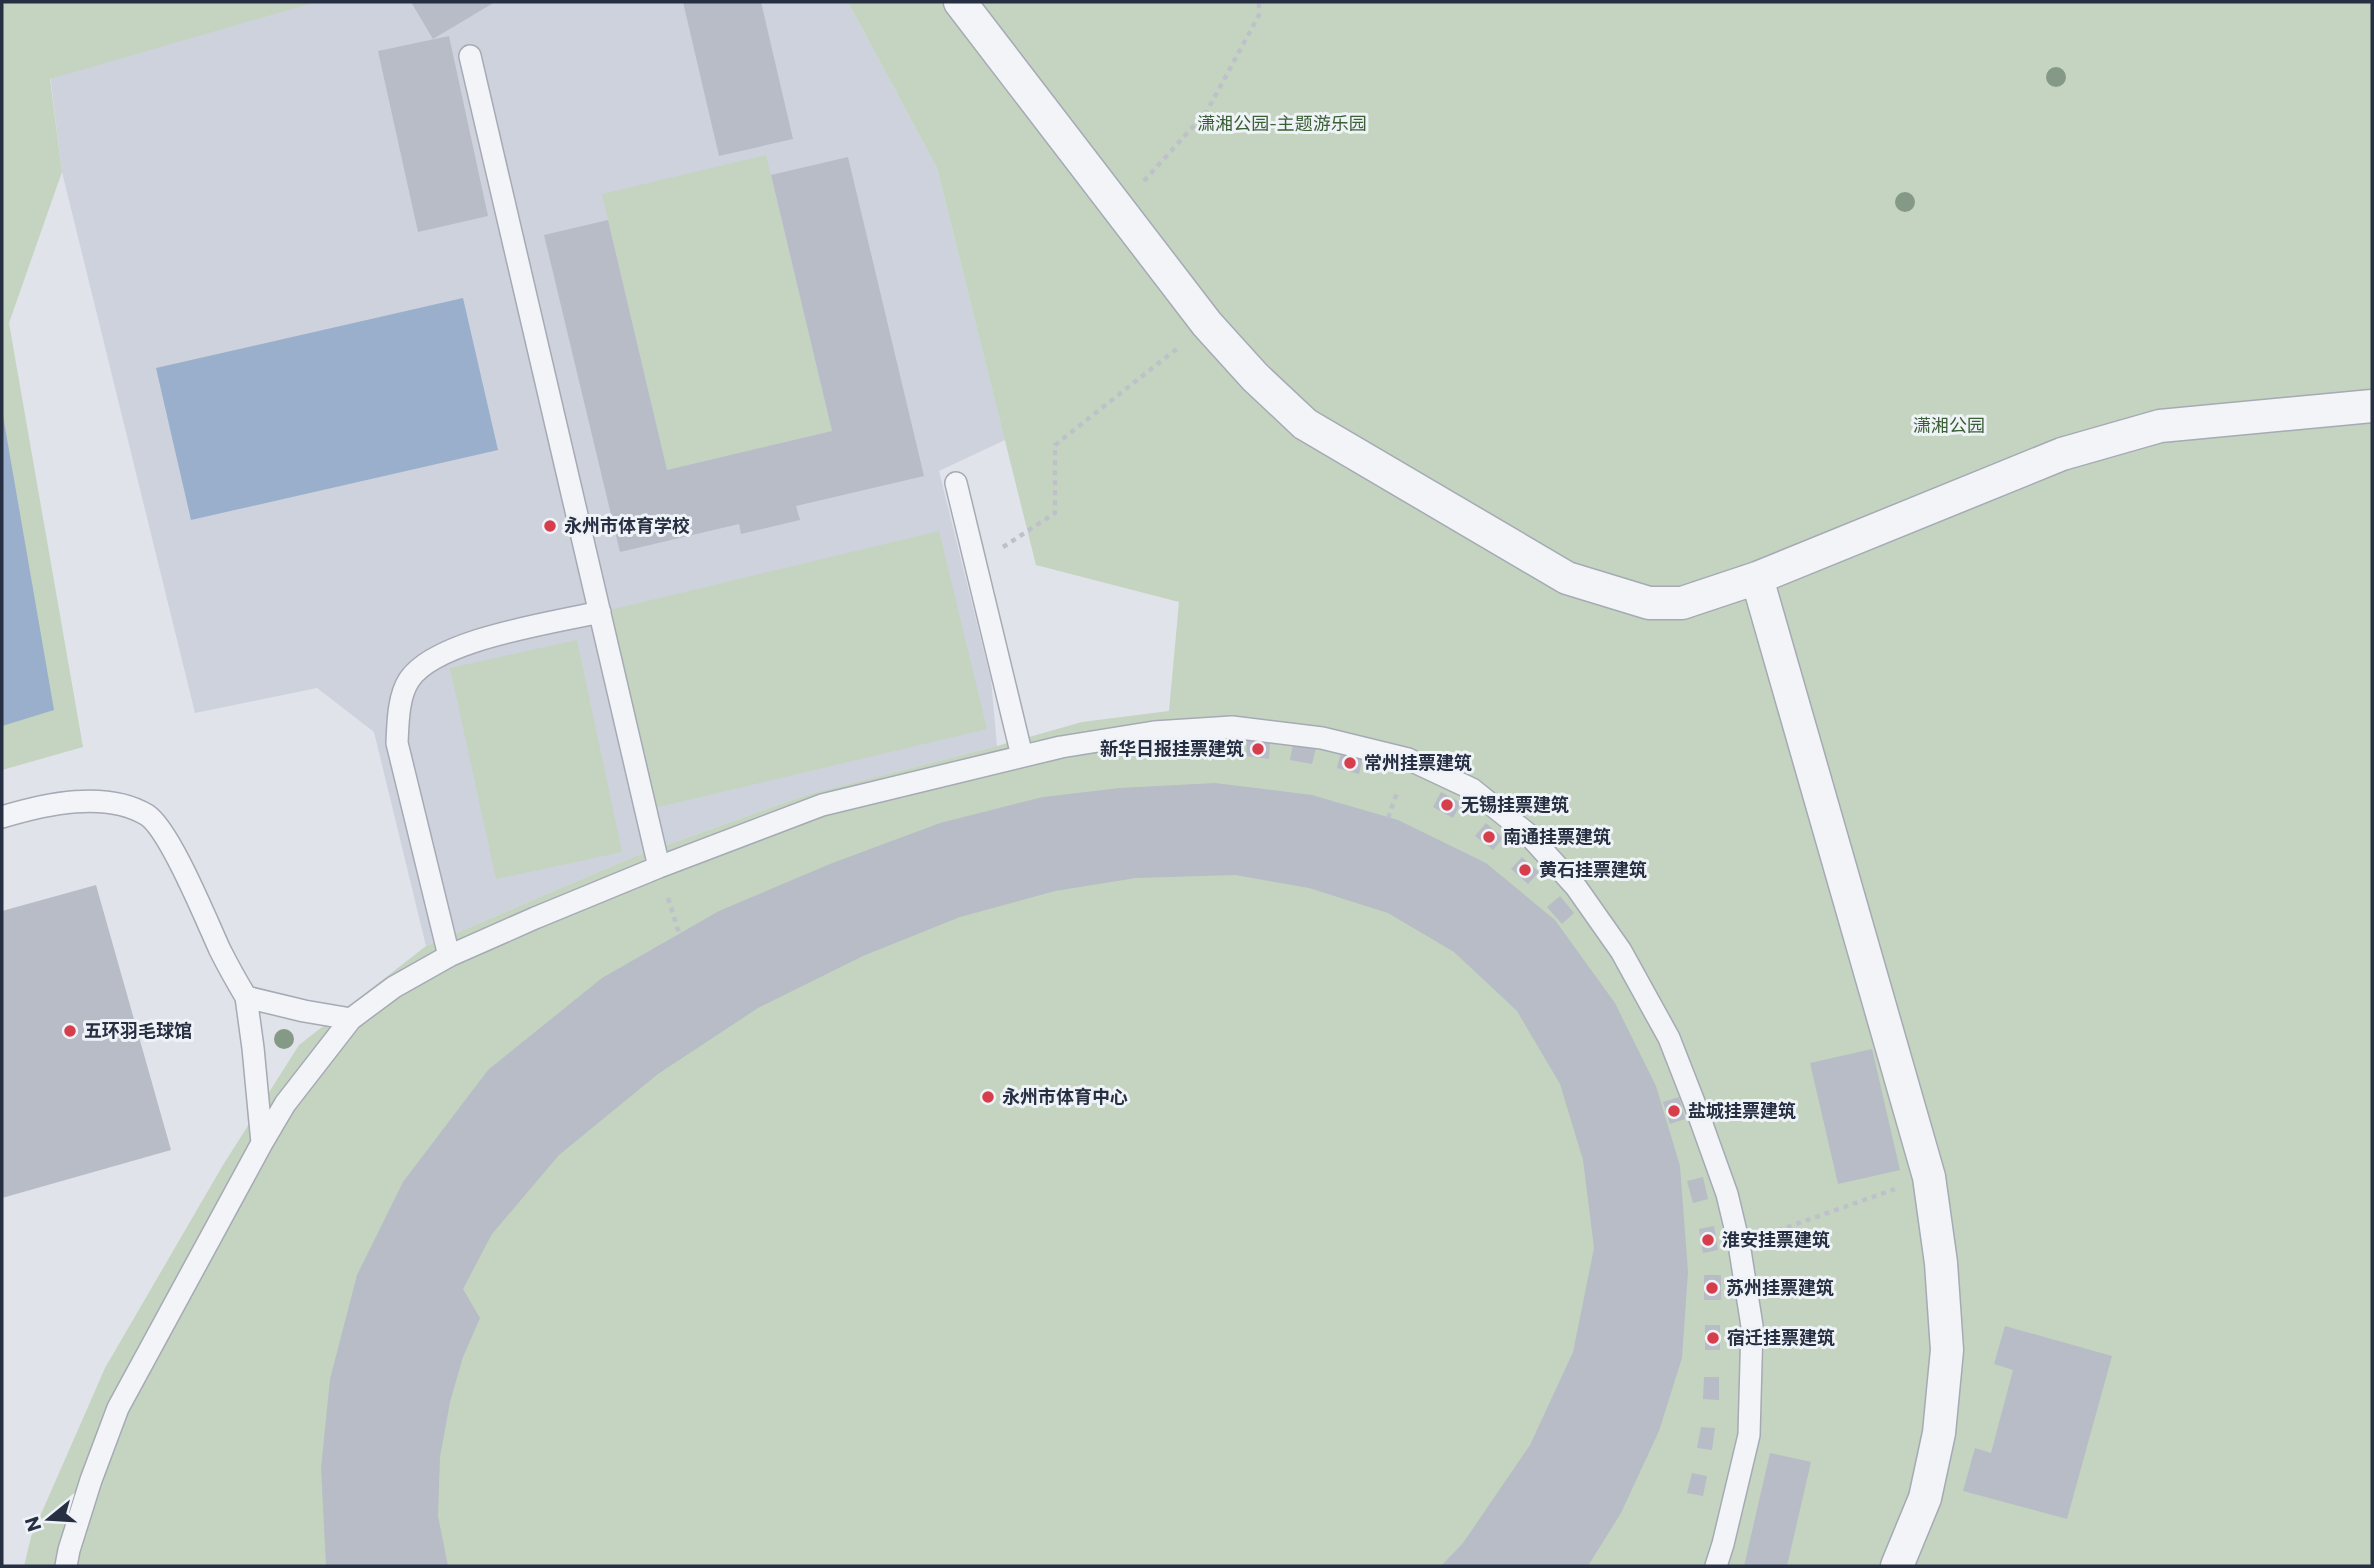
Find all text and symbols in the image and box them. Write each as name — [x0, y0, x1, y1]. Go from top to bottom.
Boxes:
park label: 潇湘公园-主题游乐园 — [1197, 112, 1367, 134]
park label: 潇湘公园 — [1913, 414, 1985, 436]
place label: 永州市体育学校 — [564, 514, 690, 536]
marker: 永州市体育学校 — [542, 518, 558, 534]
place label: 新华日报挂票建筑 — [1100, 737, 1244, 759]
marker: 新华日报挂票建筑 — [1250, 741, 1266, 757]
place label: 常州挂票建筑 — [1364, 751, 1472, 773]
marker: 常州挂票建筑 — [1342, 755, 1358, 771]
place label: 无锡挂票建筑 — [1461, 793, 1569, 815]
marker: 无锡挂票建筑 — [1439, 797, 1455, 813]
place label: 南通挂票建筑 — [1503, 825, 1611, 847]
marker: 南通挂票建筑 — [1481, 829, 1497, 845]
place label: 黄石挂票建筑 — [1539, 858, 1647, 880]
marker: 黄石挂票建筑 — [1517, 862, 1533, 878]
place label: 五环羽毛球馆 — [84, 1019, 192, 1041]
marker: 五环羽毛球馆 — [62, 1023, 78, 1039]
place label: 永州市体育中心 — [1002, 1085, 1128, 1107]
marker: 永州市体育中心 — [980, 1089, 996, 1105]
place label: 盐城挂票建筑 — [1688, 1099, 1796, 1121]
marker: 盐城挂票建筑 — [1666, 1103, 1682, 1119]
place label: 淮安挂票建筑 — [1722, 1228, 1830, 1250]
marker: 淮安挂票建筑 — [1700, 1232, 1716, 1248]
place label: 苏州挂票建筑 — [1726, 1276, 1834, 1298]
marker: 苏州挂票建筑 — [1704, 1280, 1720, 1296]
place label: 宿迁挂票建筑 — [1727, 1326, 1835, 1348]
marker: 宿迁挂票建筑 — [1705, 1330, 1721, 1346]
north arrow — [14, 1484, 84, 1554]
text: N — [19, 1514, 45, 1535]

